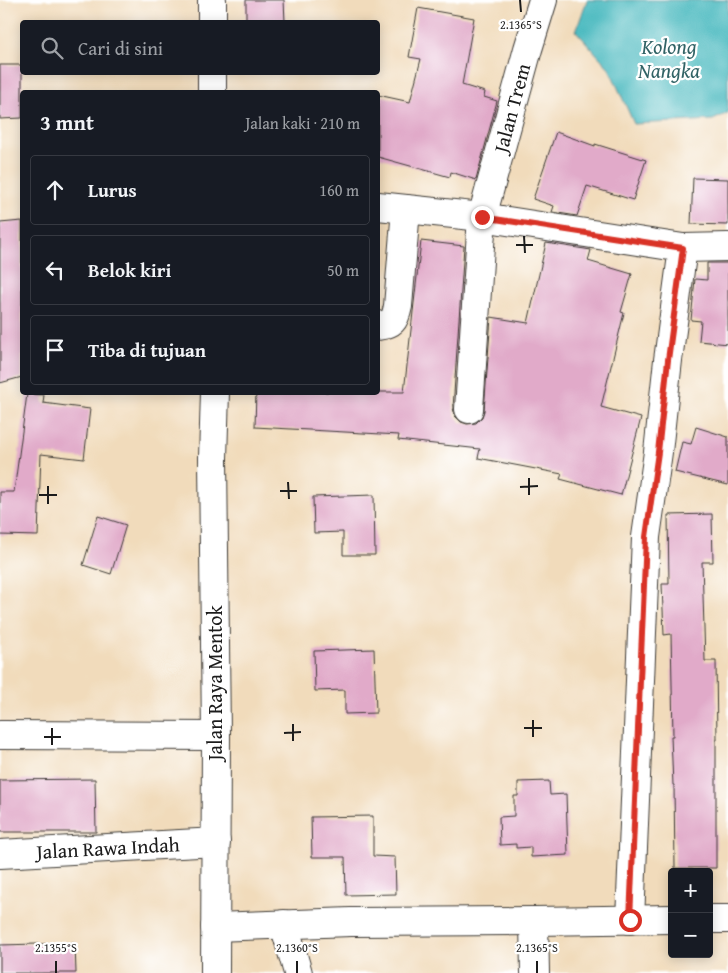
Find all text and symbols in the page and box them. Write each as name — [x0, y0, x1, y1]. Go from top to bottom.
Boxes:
text: 2.1365°S — [500, 16, 542, 33]
search box — [20, 20, 380, 75]
water label: Kolong Nangka — [637, 31, 700, 86]
icon: search — [38, 34, 66, 62]
text: Cari di sini — [78, 34, 163, 62]
street label: Jalan Trem — [485, 59, 538, 159]
text: 3 mnt — [40, 107, 94, 138]
text: Jalan kaki · 210 m — [245, 111, 360, 135]
icon: ahead — [41, 176, 69, 204]
text: Lurus — [88, 176, 137, 204]
text: 160 m — [319, 178, 359, 202]
route end — [471, 206, 494, 229]
icon: left — [41, 256, 69, 284]
text: Belok kiri — [88, 256, 171, 284]
text: 50 m — [327, 258, 359, 282]
icon: arrive — [41, 336, 69, 364]
text: Tiba di tujuan — [88, 336, 206, 364]
street label: Jalan Raya Mentok — [200, 604, 229, 764]
street label: Jalan Rawa Indah — [33, 829, 180, 866]
map controls — [668, 868, 713, 958]
button: + — [668, 868, 713, 913]
route start — [619, 909, 642, 932]
button: − — [668, 913, 713, 958]
text: 2.1355°S — [35, 939, 77, 956]
text: 2.1360°S — [276, 939, 318, 956]
text: 2.1365°S — [516, 939, 558, 956]

